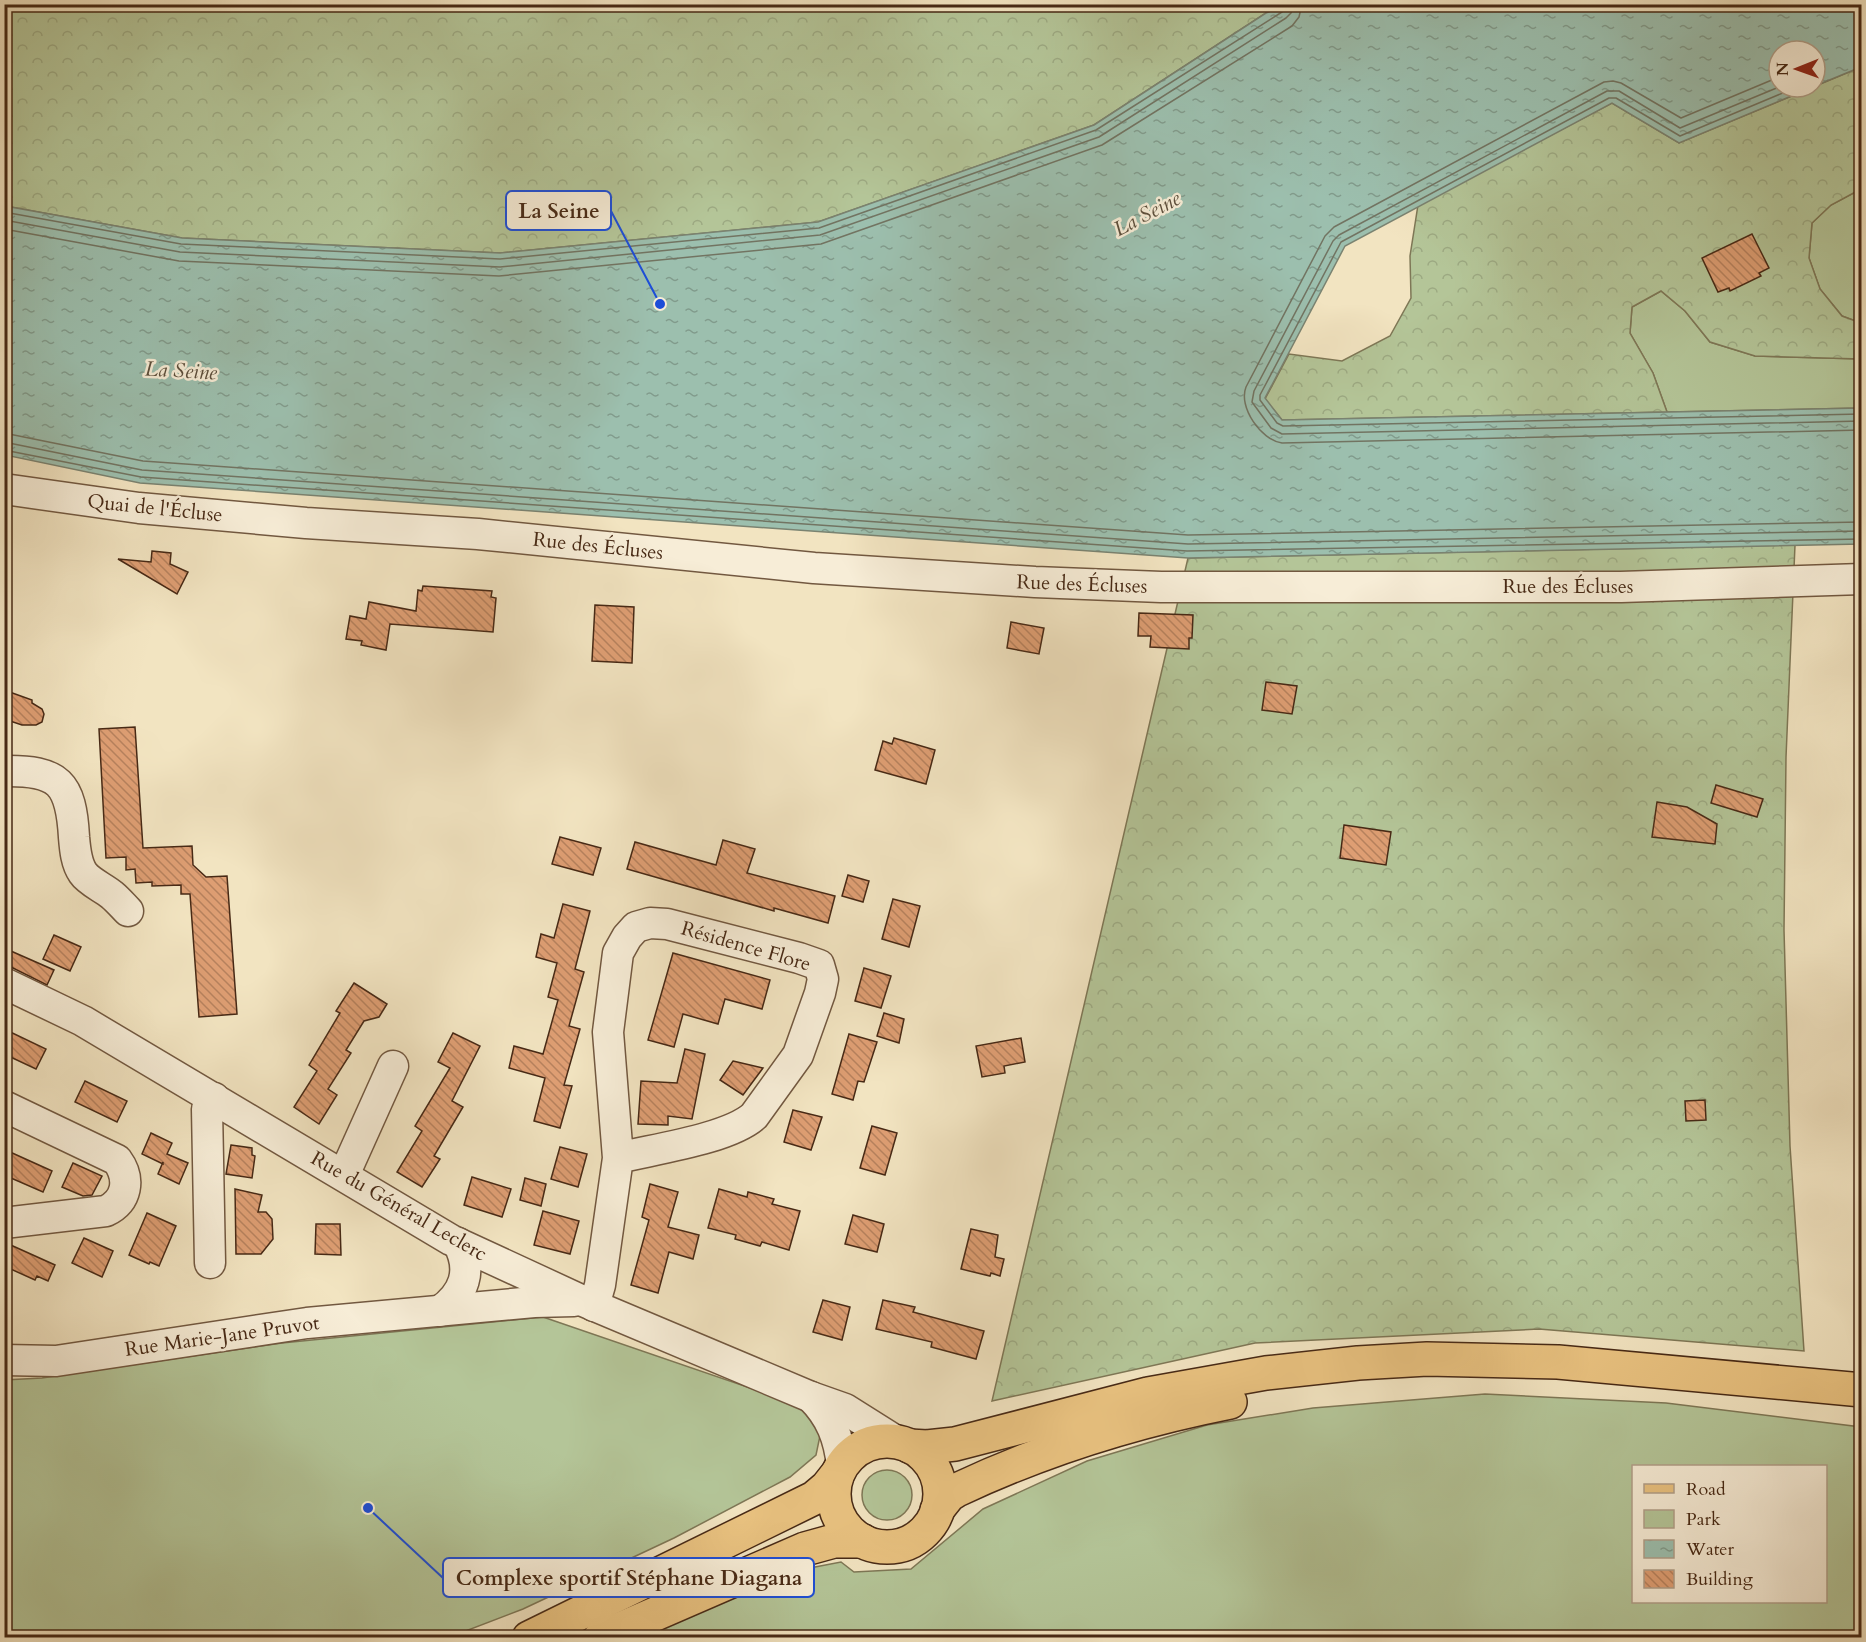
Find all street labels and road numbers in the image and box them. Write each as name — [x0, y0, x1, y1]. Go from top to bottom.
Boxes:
street label: Quai de l'Écluse — [86, 487, 224, 529]
street label: Rue des Écluses — [531, 526, 665, 566]
street label: Rue des Écluses — [1016, 568, 1148, 600]
street label: Rue des Écluses — [1502, 573, 1634, 600]
street label: Résidence Flore — [678, 915, 814, 977]
street label: Rue du Général Leclerc — [306, 1145, 492, 1267]
street label: Rue Marie-Jane Pruvot — [123, 1309, 322, 1363]

